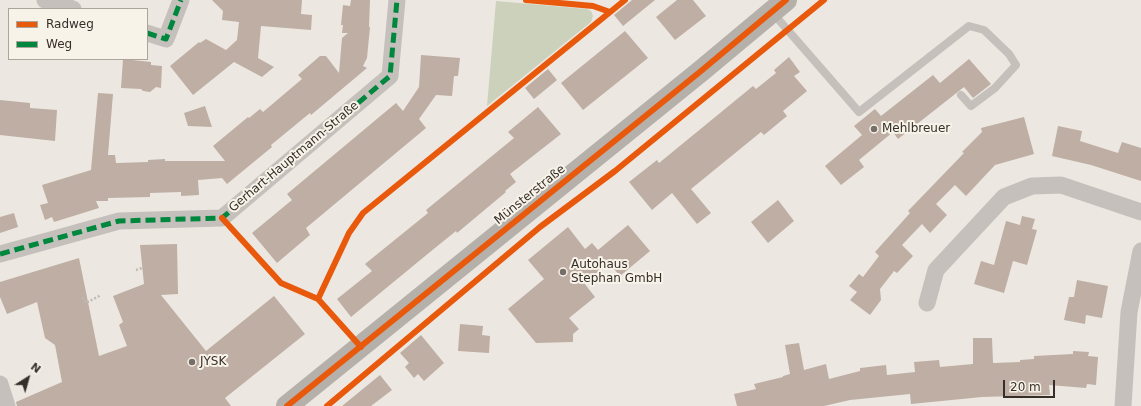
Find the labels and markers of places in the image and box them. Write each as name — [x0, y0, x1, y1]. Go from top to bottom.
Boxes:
place label: Mehlbreuer — [882, 122, 950, 136]
marker: Mehlbreuer — [869, 124, 879, 134]
place label: Autohaus Stephan GmbH — [571, 258, 662, 286]
marker: Autohaus Stephan GmbH — [558, 267, 568, 277]
place label: JYSK — [200, 355, 226, 369]
marker: JYSK — [187, 357, 197, 367]

